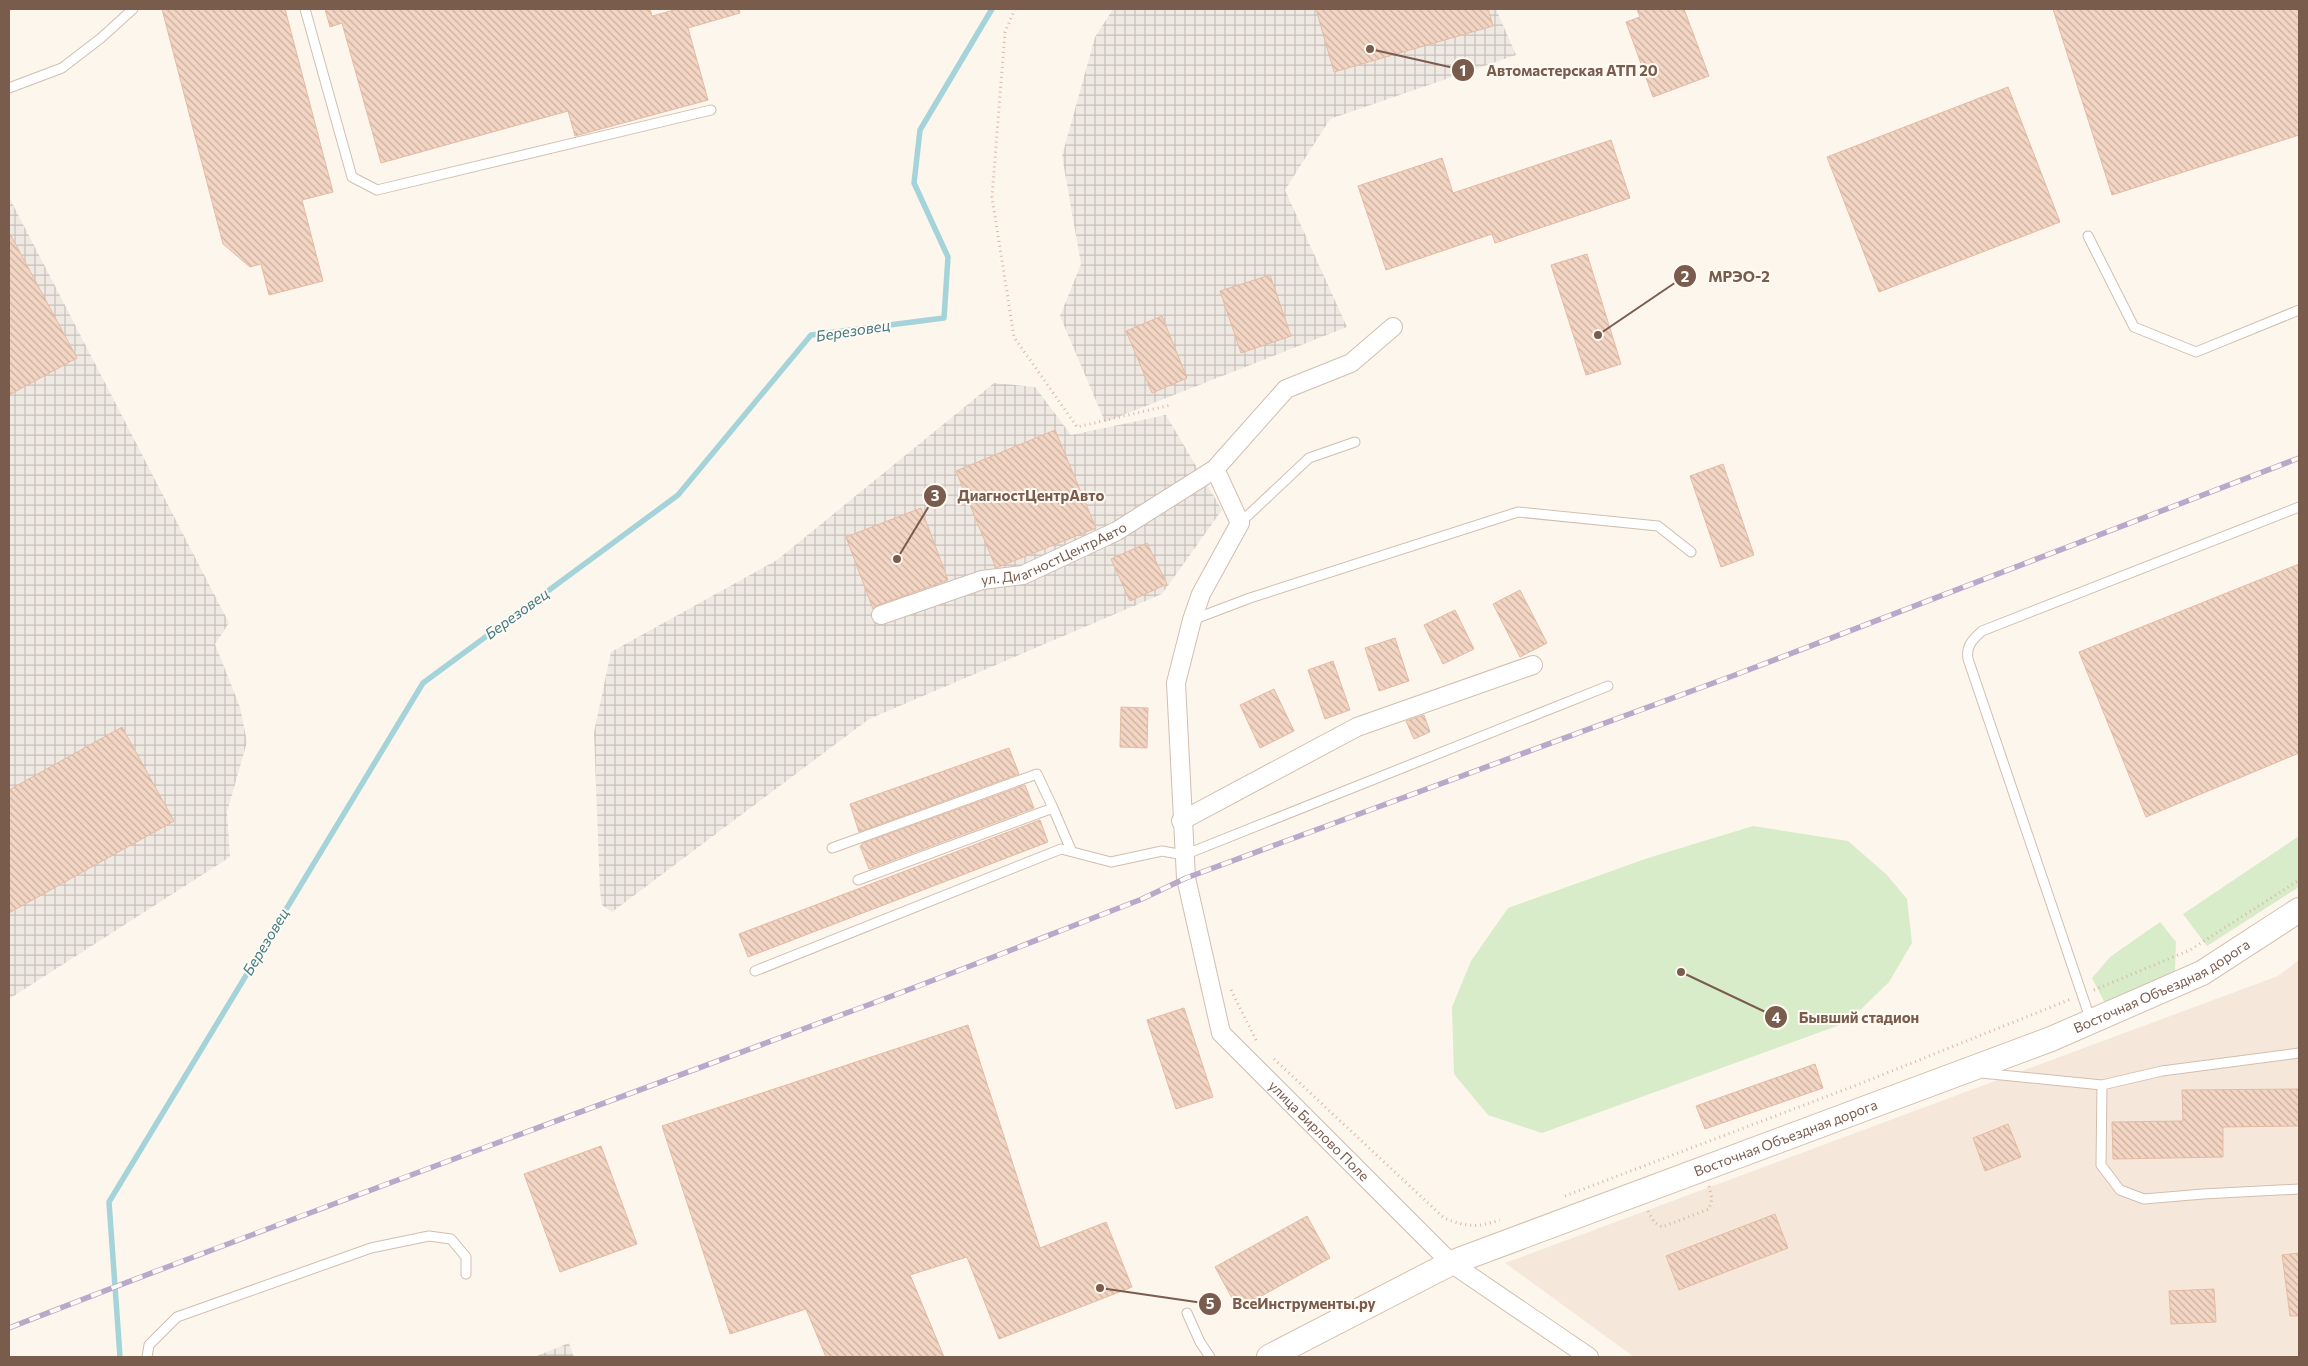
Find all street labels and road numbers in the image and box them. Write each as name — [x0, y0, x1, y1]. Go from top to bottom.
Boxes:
street label: ул. ДиагностЦентрАвто — [980, 518, 1130, 588]
street label: Восточная Объездная дорога — [2071, 935, 2253, 1036]
street label: улица Бирлово Поле — [1266, 1077, 1373, 1184]
street label: Восточная Объездная дорога — [1691, 1096, 1880, 1180]

